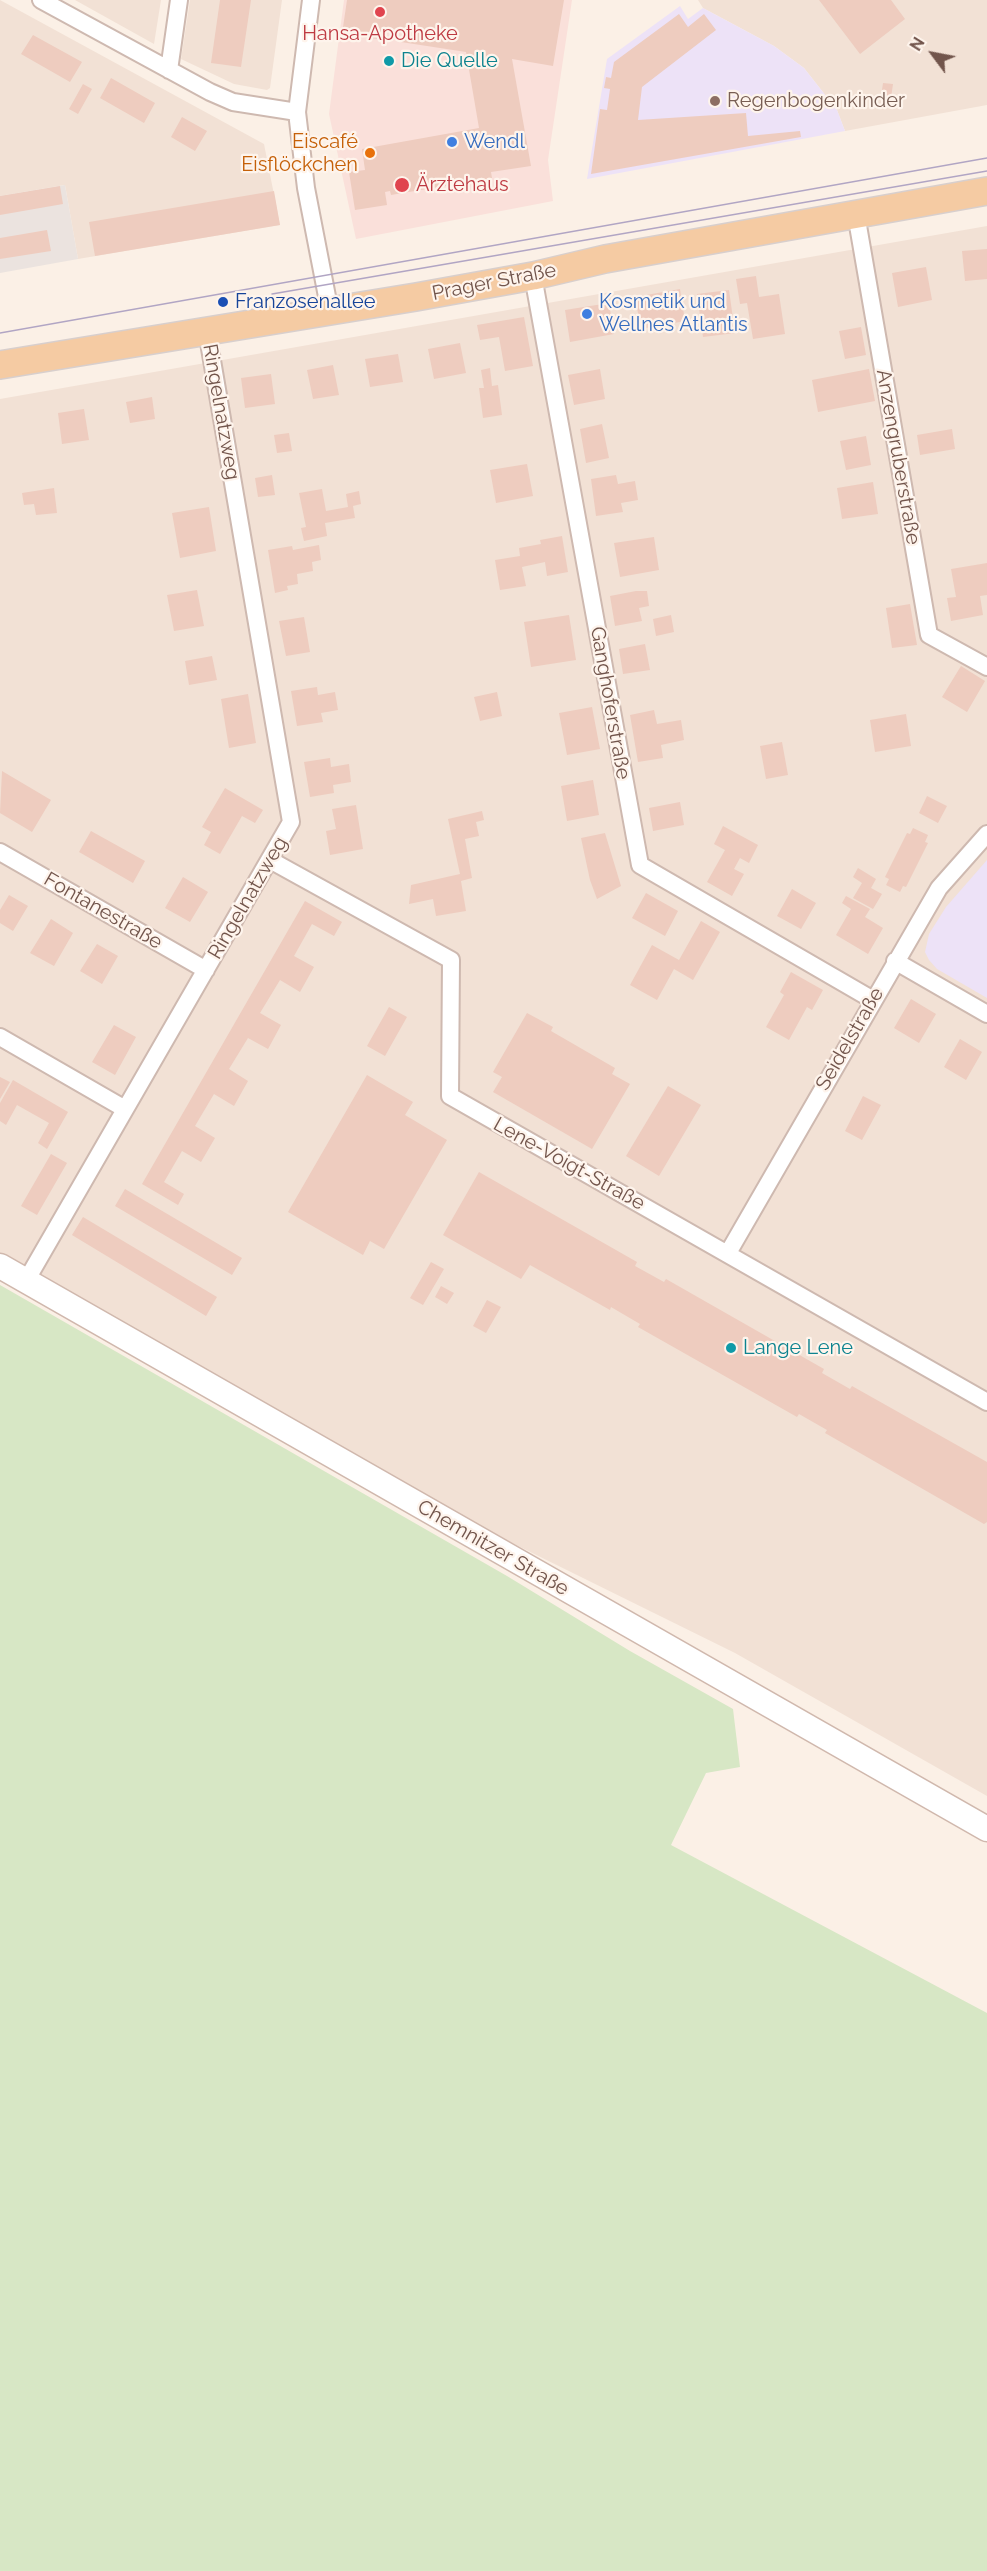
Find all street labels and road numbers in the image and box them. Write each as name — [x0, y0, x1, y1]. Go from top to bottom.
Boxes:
street label: Prager Straße — [430, 258, 558, 306]
street label: Ringelnatzweg — [197, 342, 245, 482]
street label: Anzengruberstraße — [871, 367, 925, 547]
street label: Ganghoferstraße — [585, 625, 635, 781]
street label: Ringelnatzweg — [203, 832, 293, 964]
street label: Fontanestraße — [40, 867, 166, 955]
street label: Seidelstraße — [811, 983, 889, 1095]
street label: Lene-Voigt-Straße — [489, 1112, 649, 1216]
street label: Chemnitzer Straße — [413, 1495, 573, 1601]

